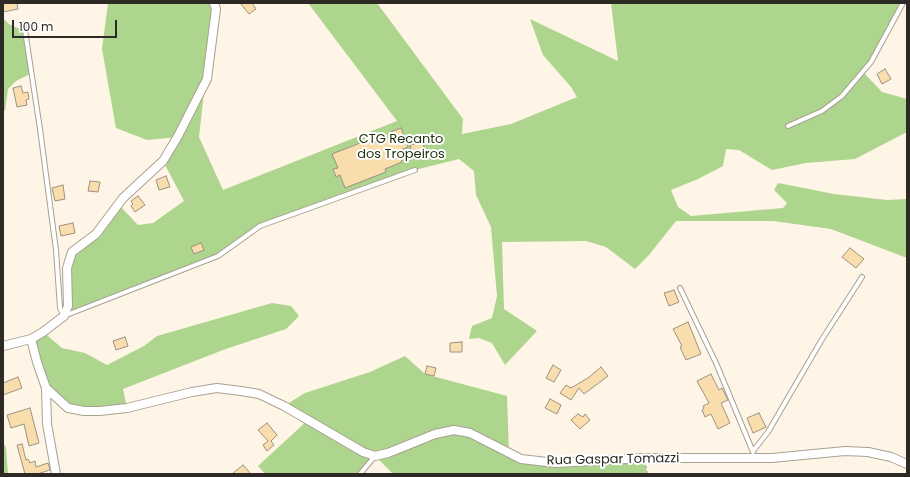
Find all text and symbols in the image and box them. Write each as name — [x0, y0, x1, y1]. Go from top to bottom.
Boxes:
scale bar — [14, 12, 119, 38]
text: 100 m — [19, 18, 53, 35]
park label: CTG Recanto dos Tropeiros — [357, 132, 445, 163]
street label: Rua Gaspar Tomazzi — [547, 451, 679, 469]

